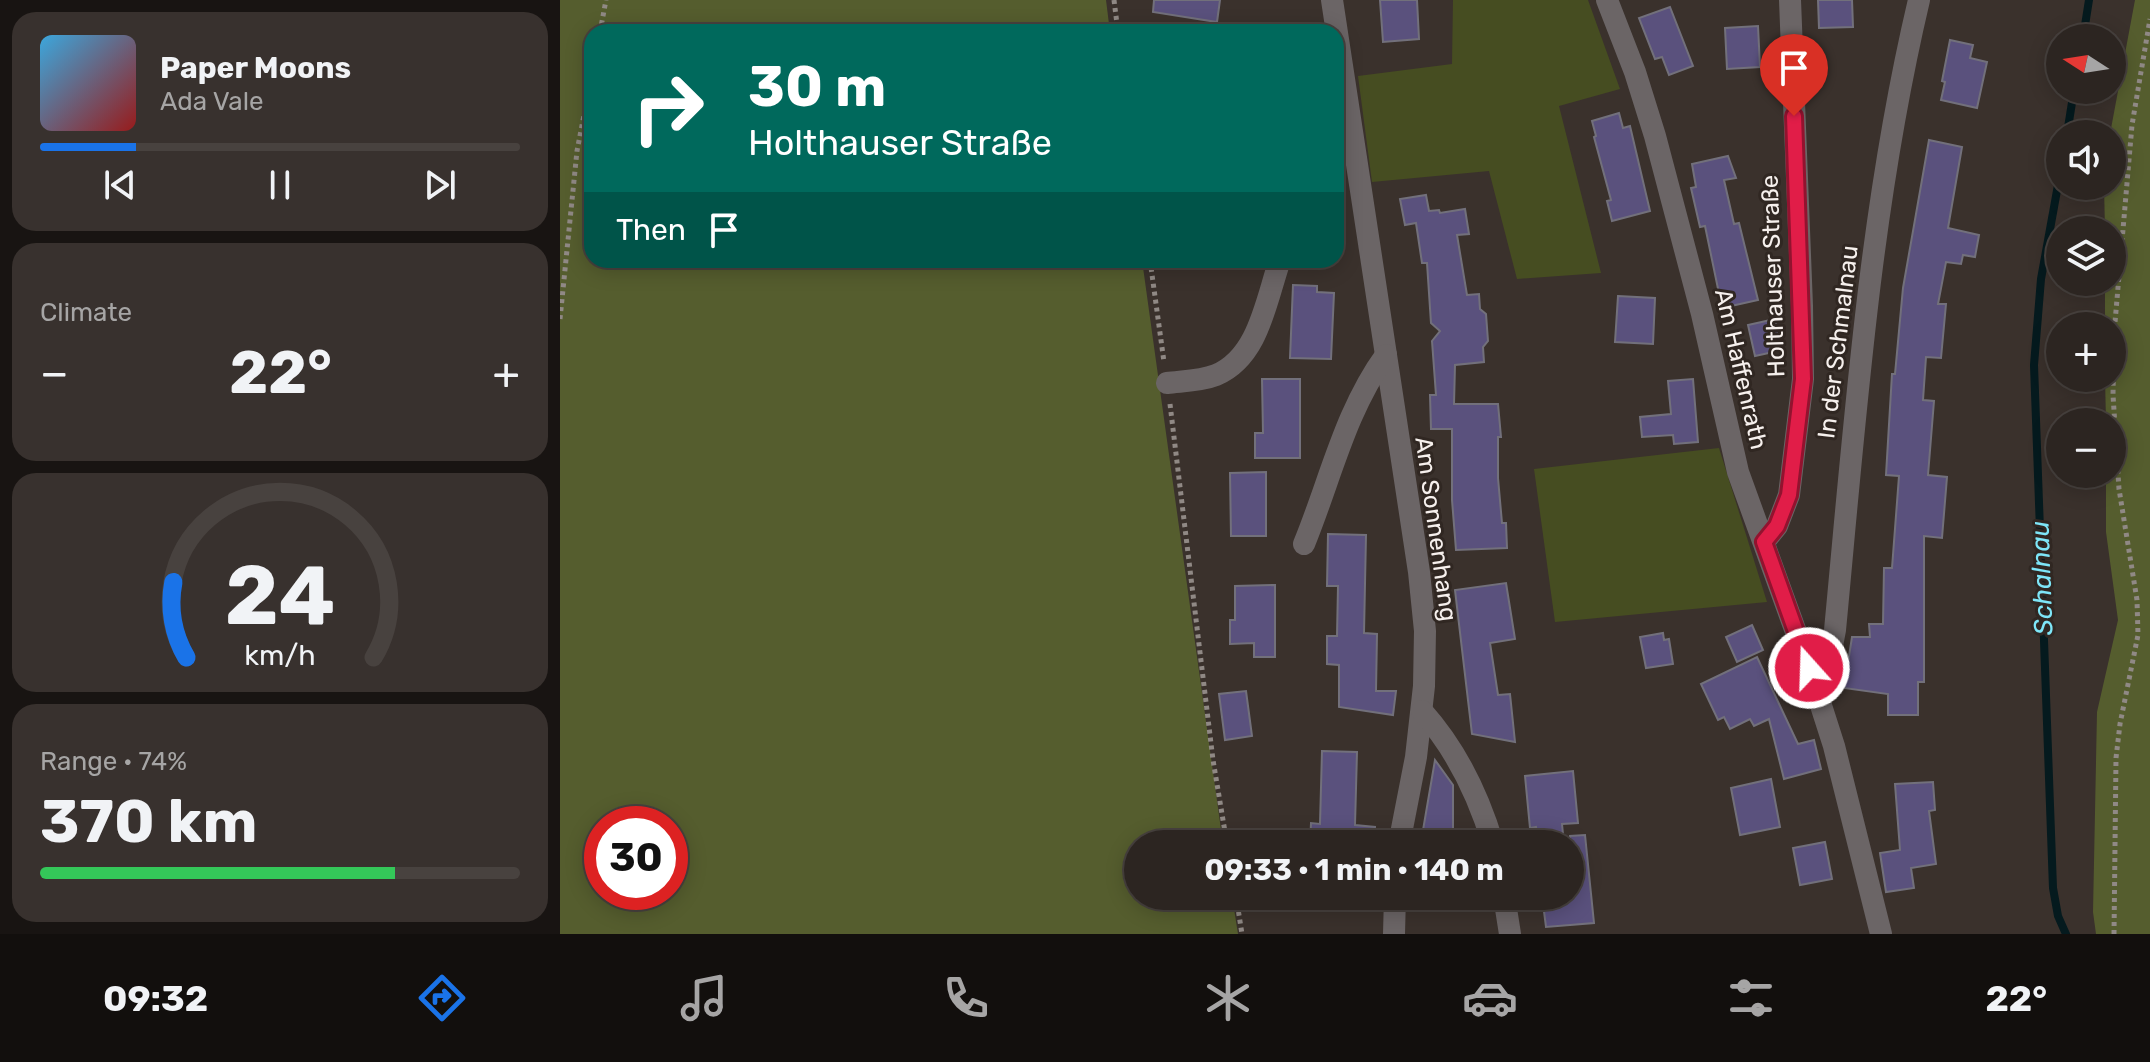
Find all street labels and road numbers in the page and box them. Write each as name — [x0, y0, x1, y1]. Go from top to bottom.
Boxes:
street label: Holthauser Straße — [1755, 174, 1791, 378]
street label: In der Schmalnau — [1812, 244, 1864, 440]
street label: Am Haffenrath — [1709, 286, 1773, 452]
street label: Am Sonnenhang — [1409, 435, 1463, 623]

